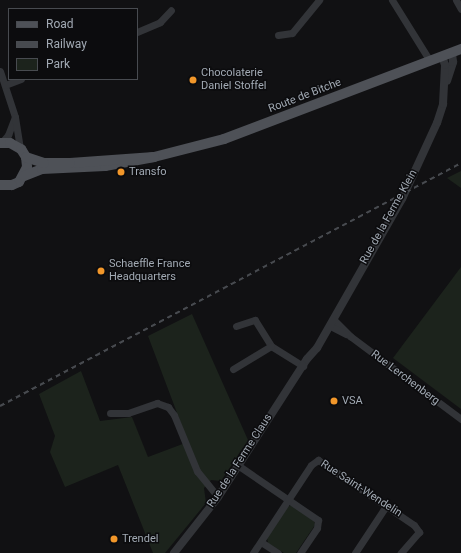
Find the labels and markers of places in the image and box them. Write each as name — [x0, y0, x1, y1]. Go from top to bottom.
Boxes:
place label: Chocolaterie Daniel Stoffel — [201, 67, 267, 93]
marker: Chocolaterie Daniel Stoffel — [188, 75, 198, 85]
place label: Transfo — [129, 165, 167, 179]
marker: Transfo — [116, 167, 126, 177]
place label: Schaeffle France Headquarters — [109, 258, 190, 284]
marker: Schaeffle France Headquarters — [96, 266, 106, 276]
place label: VSA — [342, 394, 363, 408]
marker: VSA — [329, 396, 339, 406]
place label: Trendel — [122, 532, 158, 546]
marker: Trendel — [109, 534, 119, 544]

